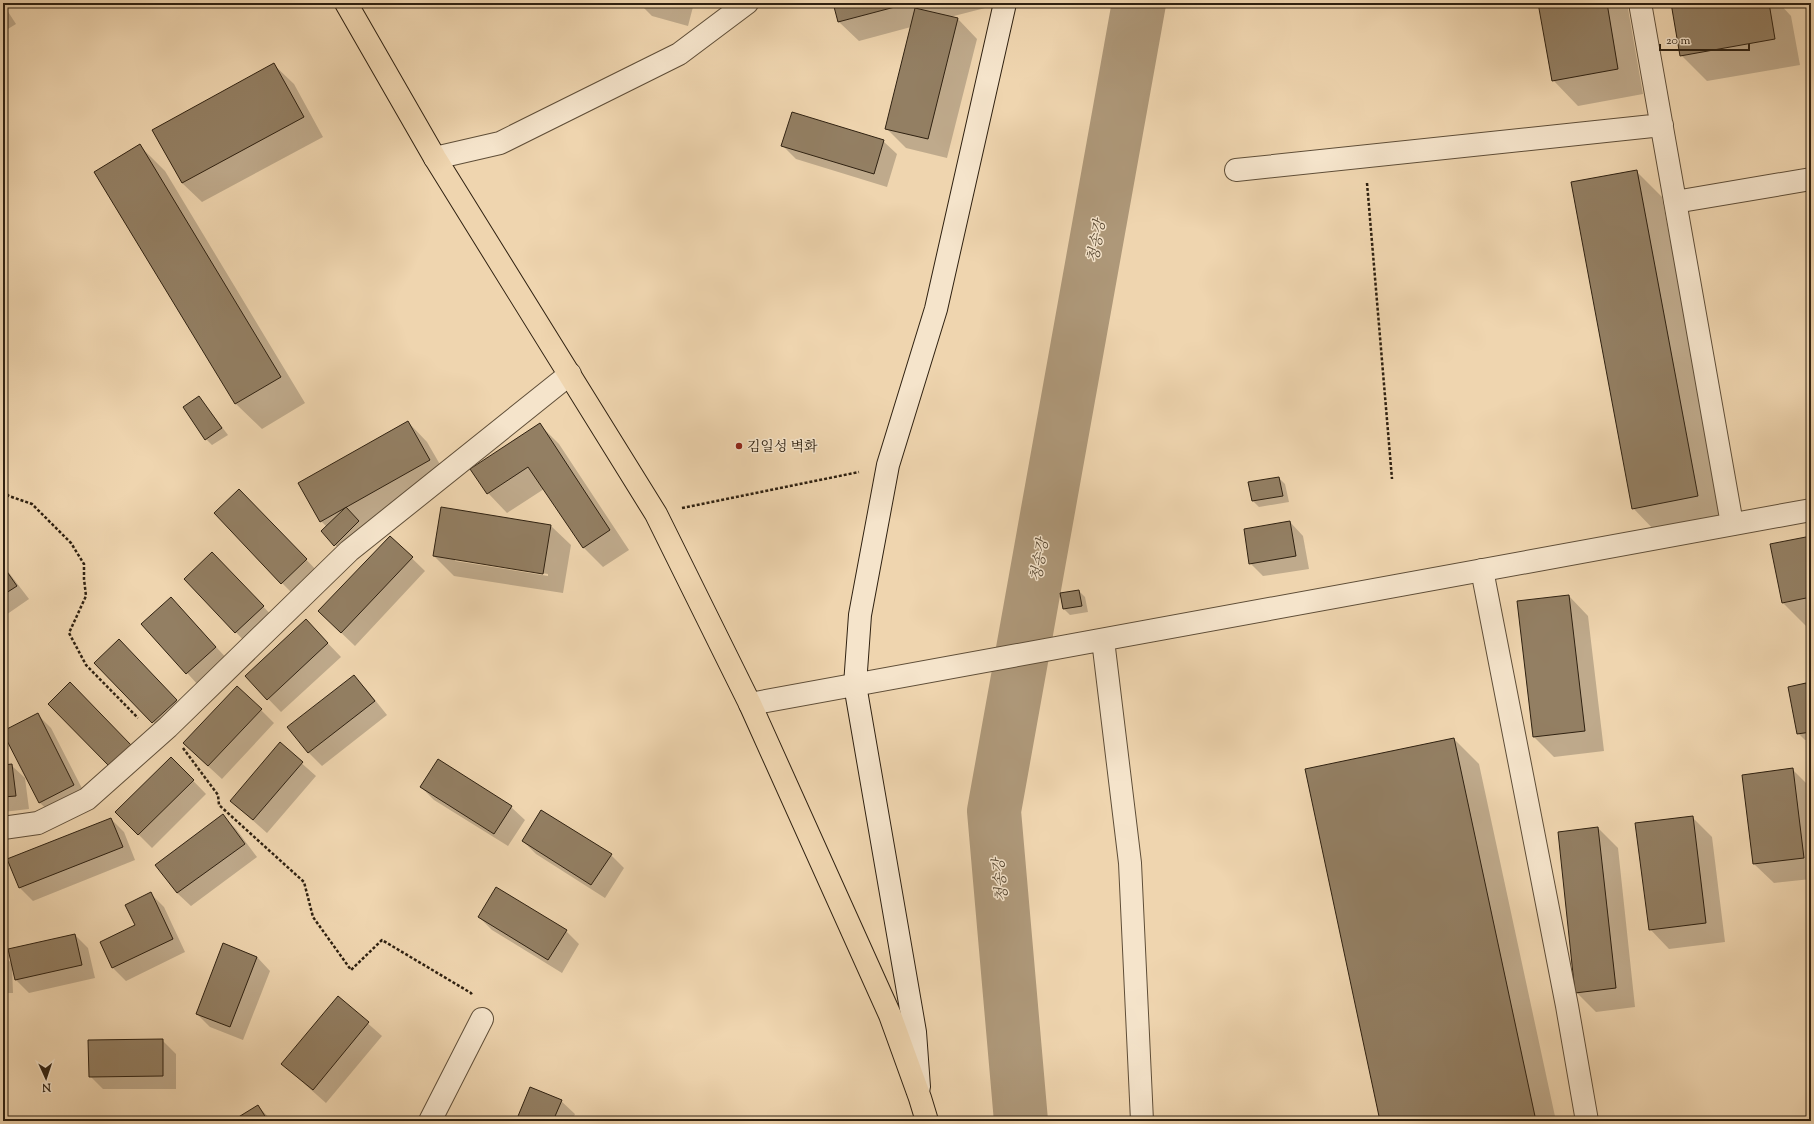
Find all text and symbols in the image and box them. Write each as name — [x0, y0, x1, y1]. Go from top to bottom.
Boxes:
scale bar — [1660, 26, 1749, 52]
text: 20 m — [1666, 32, 1691, 50]
water label: 청송강 — [1083, 216, 1112, 264]
place label: 김일성 벽화 — [747, 438, 818, 458]
marker: 김일성 벽화 — [734, 441, 744, 451]
water label: 청송강 — [1026, 535, 1055, 583]
water label: 청송강 — [989, 855, 1014, 902]
north arrow — [26, 1058, 66, 1098]
text: N — [41, 1079, 52, 1095]

